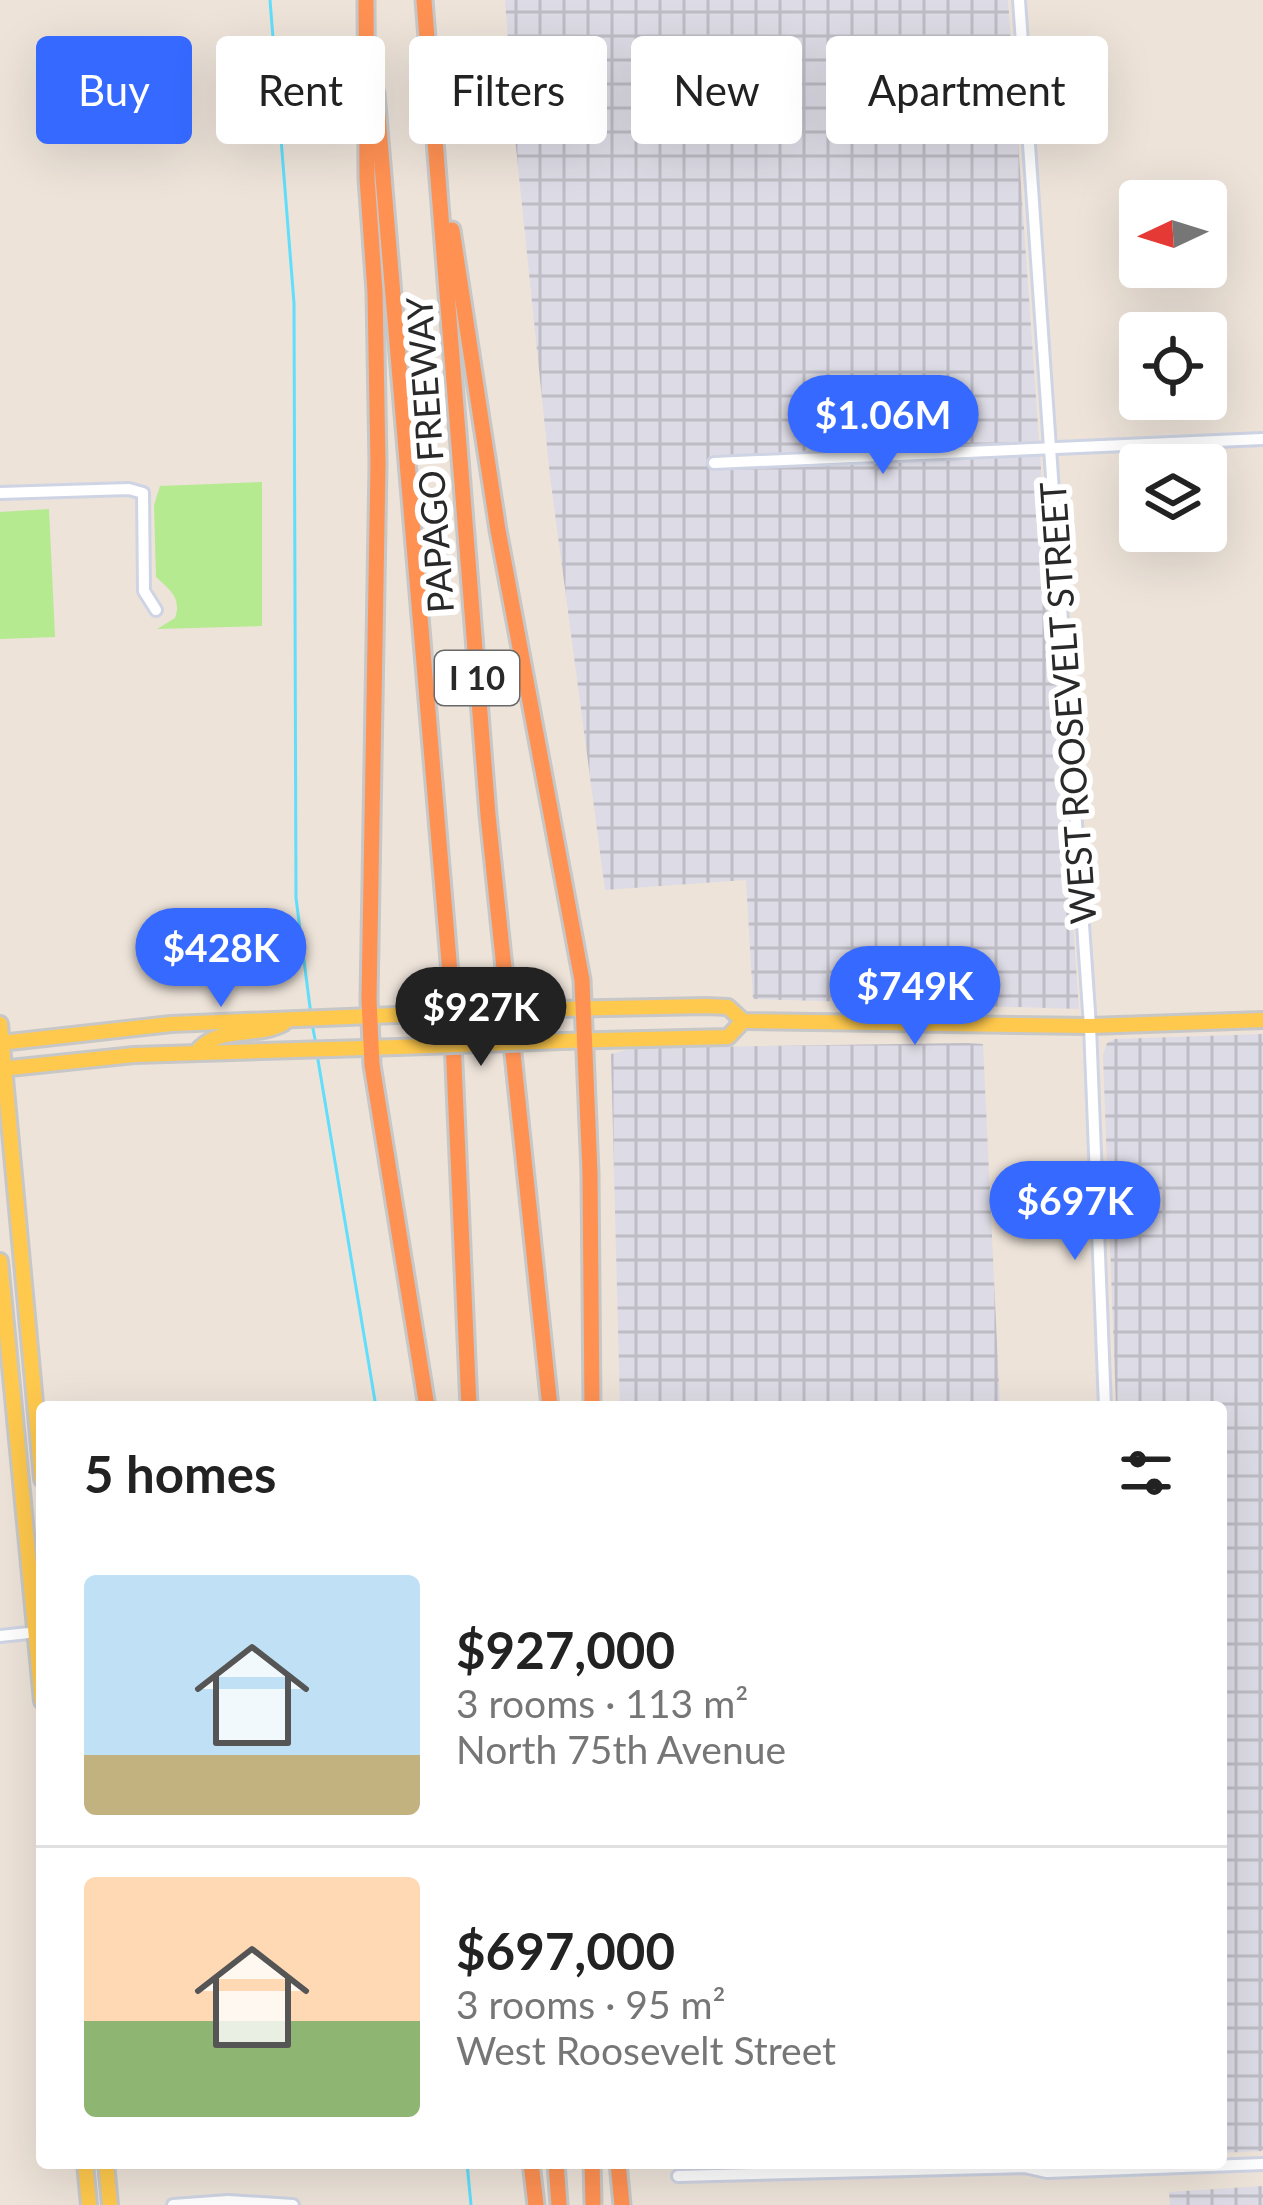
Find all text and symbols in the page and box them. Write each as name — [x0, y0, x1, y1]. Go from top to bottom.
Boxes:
chip: Buy — [36, 36, 192, 144]
chip: Rent — [216, 36, 385, 144]
chip: Filters — [409, 36, 607, 144]
chip: New — [631, 36, 802, 144]
chip: Apartment — [826, 36, 1108, 144]
north arrow — [1119, 180, 1227, 288]
map controls — [1119, 180, 1227, 552]
street label: PAPAGO FREEWAY — [396, 295, 462, 615]
button: locate — [1119, 312, 1227, 420]
pin: $1.06M — [785, 375, 981, 477]
text: $1.06M — [815, 391, 951, 437]
button: layers — [1119, 444, 1227, 552]
street label: WEST ROOSEVELT STREET — [1030, 481, 1104, 926]
road number: I 10 — [435, 651, 519, 705]
pin: $428K — [137, 908, 305, 1010]
text: $428K — [162, 924, 280, 970]
pin: $749K — [831, 946, 999, 1048]
text: $749K — [856, 962, 974, 1008]
pin: $927K — [397, 967, 565, 1069]
text: $927K — [422, 983, 540, 1029]
pin: $697K — [991, 1161, 1159, 1263]
text: $697K — [1016, 1177, 1134, 1223]
icon: filters — [1113, 1440, 1179, 1506]
text: 5 homes — [84, 1443, 276, 1504]
text: $927,000 — [456, 1619, 675, 1680]
icon: home — [180, 1623, 324, 1767]
text: 3 rooms · 113 m² — [456, 1680, 748, 1726]
text: North 75th Avenue — [456, 1726, 786, 1772]
text: $697,000 — [456, 1920, 675, 1981]
icon: home — [180, 1925, 324, 2069]
text: 3 rooms · 95 m² — [456, 1981, 726, 2027]
text: West Roosevelt Street — [456, 2027, 836, 2073]

